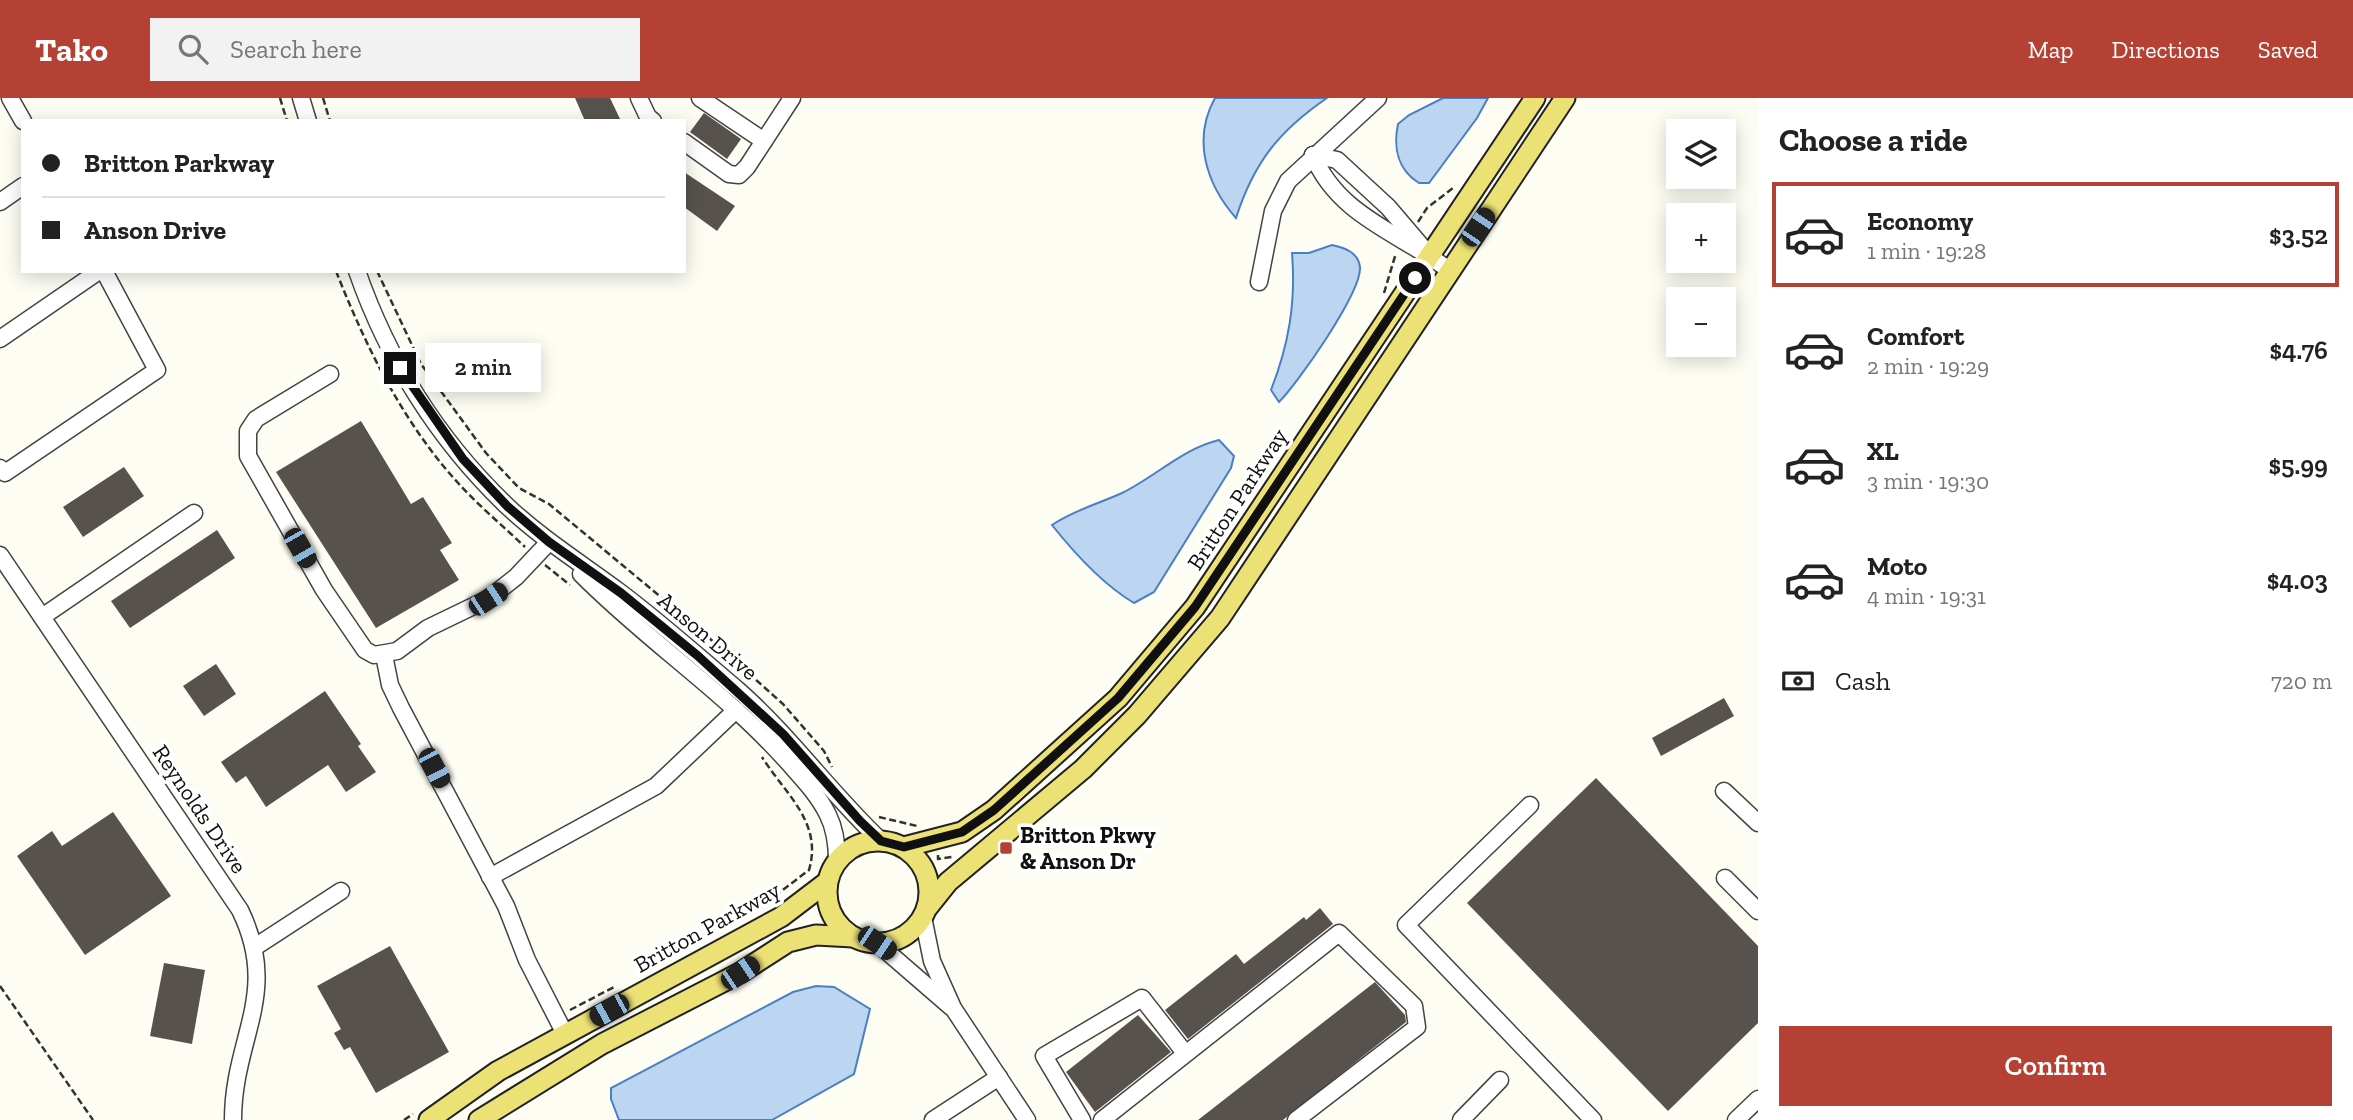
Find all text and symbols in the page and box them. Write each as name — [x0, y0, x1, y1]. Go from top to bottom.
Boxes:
search box — [150, 18, 640, 81]
text: Tako — [35, 30, 108, 69]
icon: search — [174, 30, 212, 68]
text: Search here — [230, 33, 362, 65]
text: Map — [2028, 35, 2074, 64]
text: Directions — [2112, 35, 2220, 64]
text: Saved — [2258, 35, 2318, 64]
map controls — [1666, 119, 1736, 357]
button: layers — [1666, 119, 1736, 189]
text: Choose a ride — [1779, 121, 1967, 159]
text: Britton Parkway — [84, 147, 274, 179]
button: + — [1666, 203, 1736, 273]
icon: car — [1783, 203, 1846, 266]
car — [1458, 204, 1499, 250]
text: Economy — [1867, 205, 1973, 237]
text: Anson Drive — [84, 214, 226, 246]
text: $3.52 — [2269, 219, 2328, 251]
text: 1 min · 19:28 — [1867, 237, 1986, 265]
route start — [1399, 262, 1431, 294]
button: − — [1666, 287, 1736, 357]
icon: car — [1783, 318, 1846, 381]
text: Comfort — [1867, 320, 1964, 352]
text: $4.76 — [2270, 334, 2328, 366]
callout: 2 min — [424, 344, 540, 392]
route end — [384, 352, 416, 384]
text: 2 min · 19:29 — [1867, 352, 1989, 380]
text: 2 min — [454, 353, 512, 381]
street label: Britton Parkway — [1181, 423, 1293, 575]
icon: car — [1783, 433, 1846, 496]
text: XL — [1867, 435, 1899, 467]
text: $5.99 — [2268, 449, 2328, 481]
text: 3 min · 19:30 — [1867, 467, 1989, 495]
car — [281, 525, 320, 571]
icon: car — [1783, 548, 1846, 611]
text: Moto — [1867, 550, 1927, 582]
text: $4.03 — [2267, 564, 2328, 596]
car — [465, 579, 512, 619]
text: 4 min · 19:31 — [1867, 582, 1986, 610]
street label: Anson Drive — [652, 586, 764, 686]
icon: cash — [1779, 662, 1817, 700]
text: Cash — [1835, 665, 1890, 697]
text: 720 m — [2271, 667, 2332, 695]
street label: Reynolds Drive — [147, 739, 253, 879]
car — [415, 745, 454, 791]
place label: Britton Pkwy & Anson Dr — [1020, 821, 1157, 875]
marker: Britton Pkwy & Anson Dr — [998, 840, 1014, 856]
street label: Britton Parkway — [629, 875, 785, 979]
car — [854, 923, 901, 963]
car — [717, 953, 764, 993]
car — [586, 991, 633, 1029]
button: Confirm — [1779, 1026, 2332, 1106]

